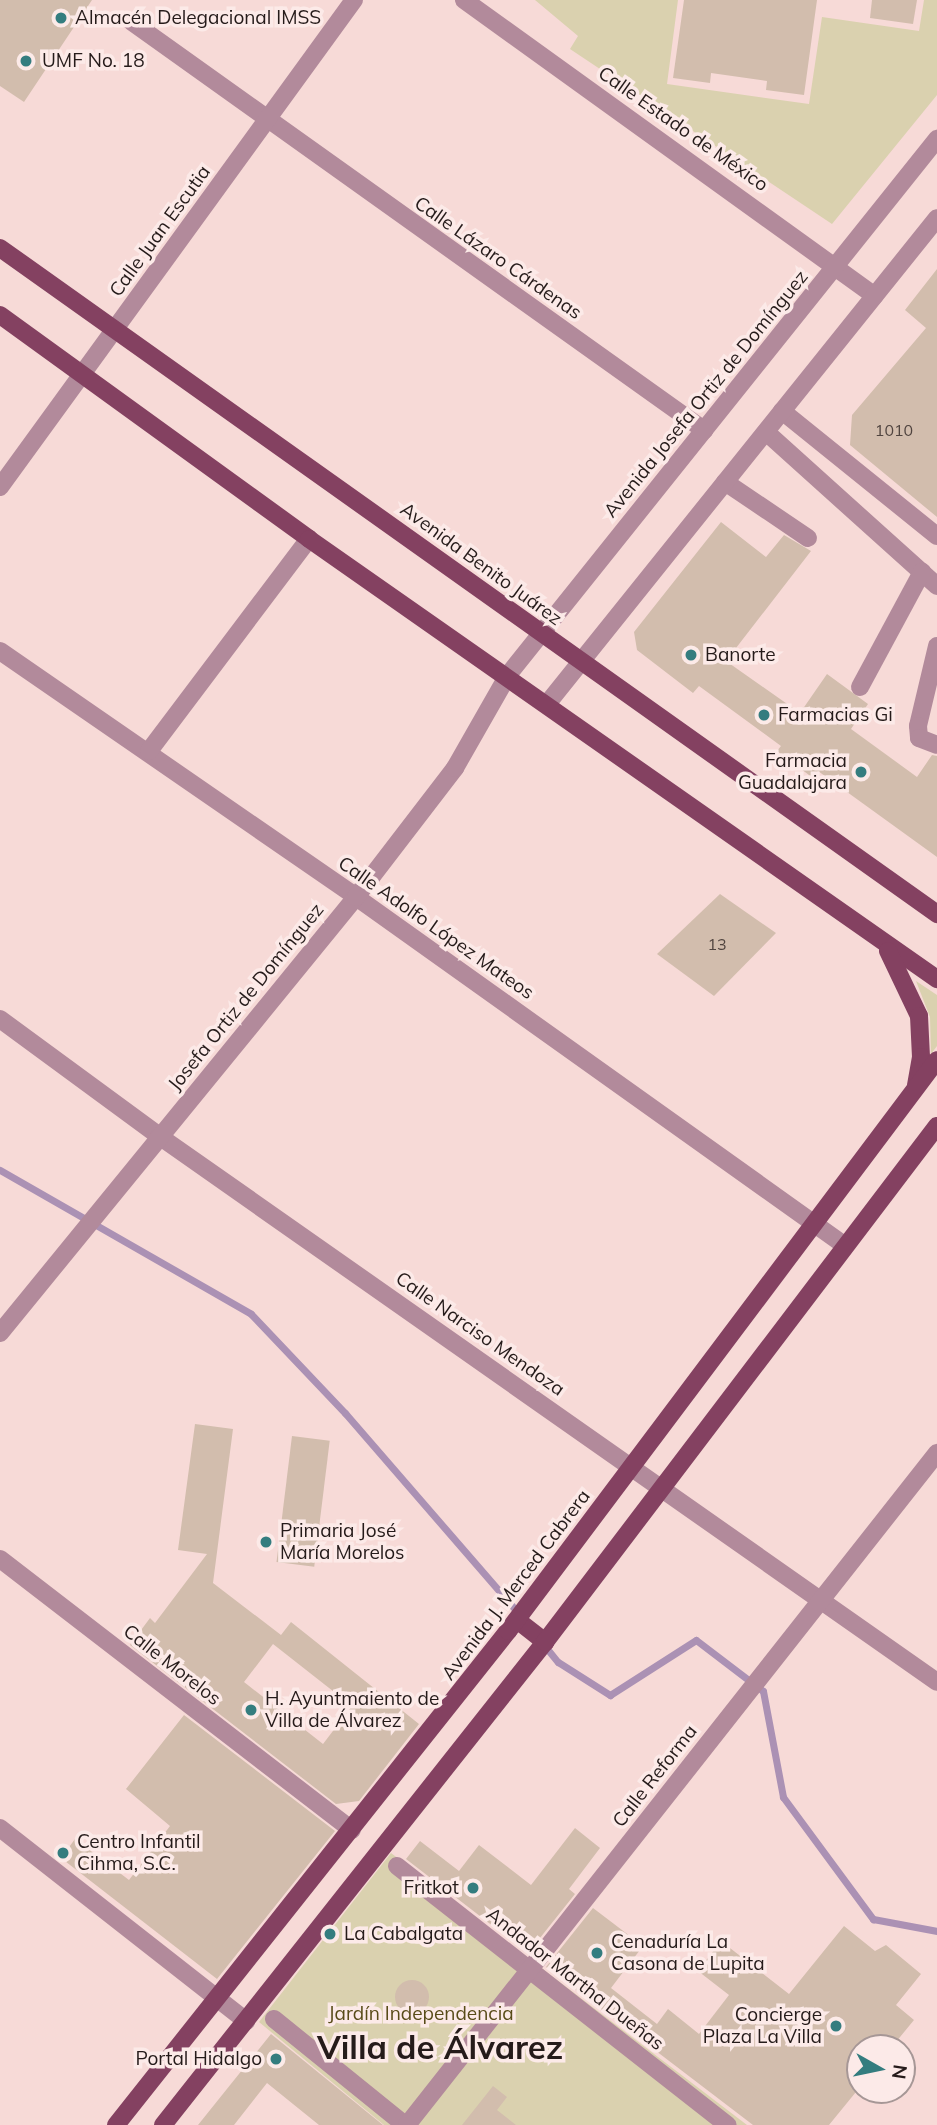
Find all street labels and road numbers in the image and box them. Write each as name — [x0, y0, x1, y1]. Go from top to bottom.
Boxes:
street label: Calle Estado de México — [594, 62, 772, 196]
street label: Calle Juan Escutia — [105, 161, 215, 301]
street label: Calle Lázaro Cárdenas — [410, 192, 586, 324]
street label: Avenida Josefa Ortiz de Domínguez — [599, 266, 813, 522]
street label: Avenida Benito Juárez — [396, 498, 566, 630]
street label: Calle Adolfo López Mateos — [334, 852, 538, 1004]
street label: Josefa Ortiz de Domínguez — [163, 899, 329, 1095]
street label: Calle Narciso Mendoza — [391, 1267, 569, 1401]
street label: Avenida J. Merced Cabrera — [437, 1485, 595, 1685]
street label: Calle Morelos — [119, 1620, 225, 1710]
street label: Calle Reforma — [608, 1720, 702, 1832]
street label: Andador Martha Dueñas — [482, 1903, 668, 2055]

